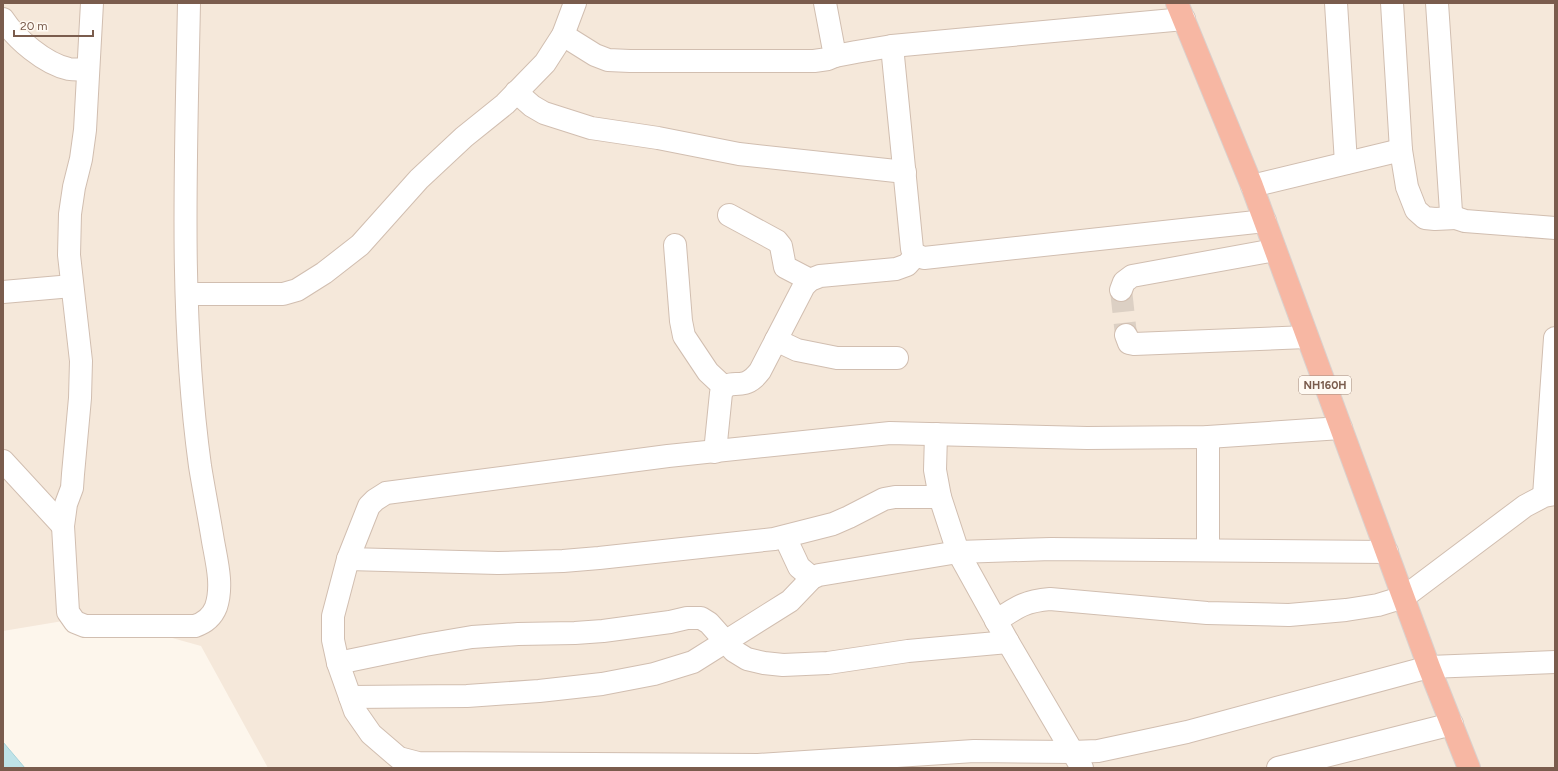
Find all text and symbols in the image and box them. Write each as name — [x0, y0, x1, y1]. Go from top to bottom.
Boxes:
scale bar — [14, 12, 93, 38]
text: 20 m — [20, 19, 48, 33]
road number: NH160H — [1299, 376, 1351, 394]

